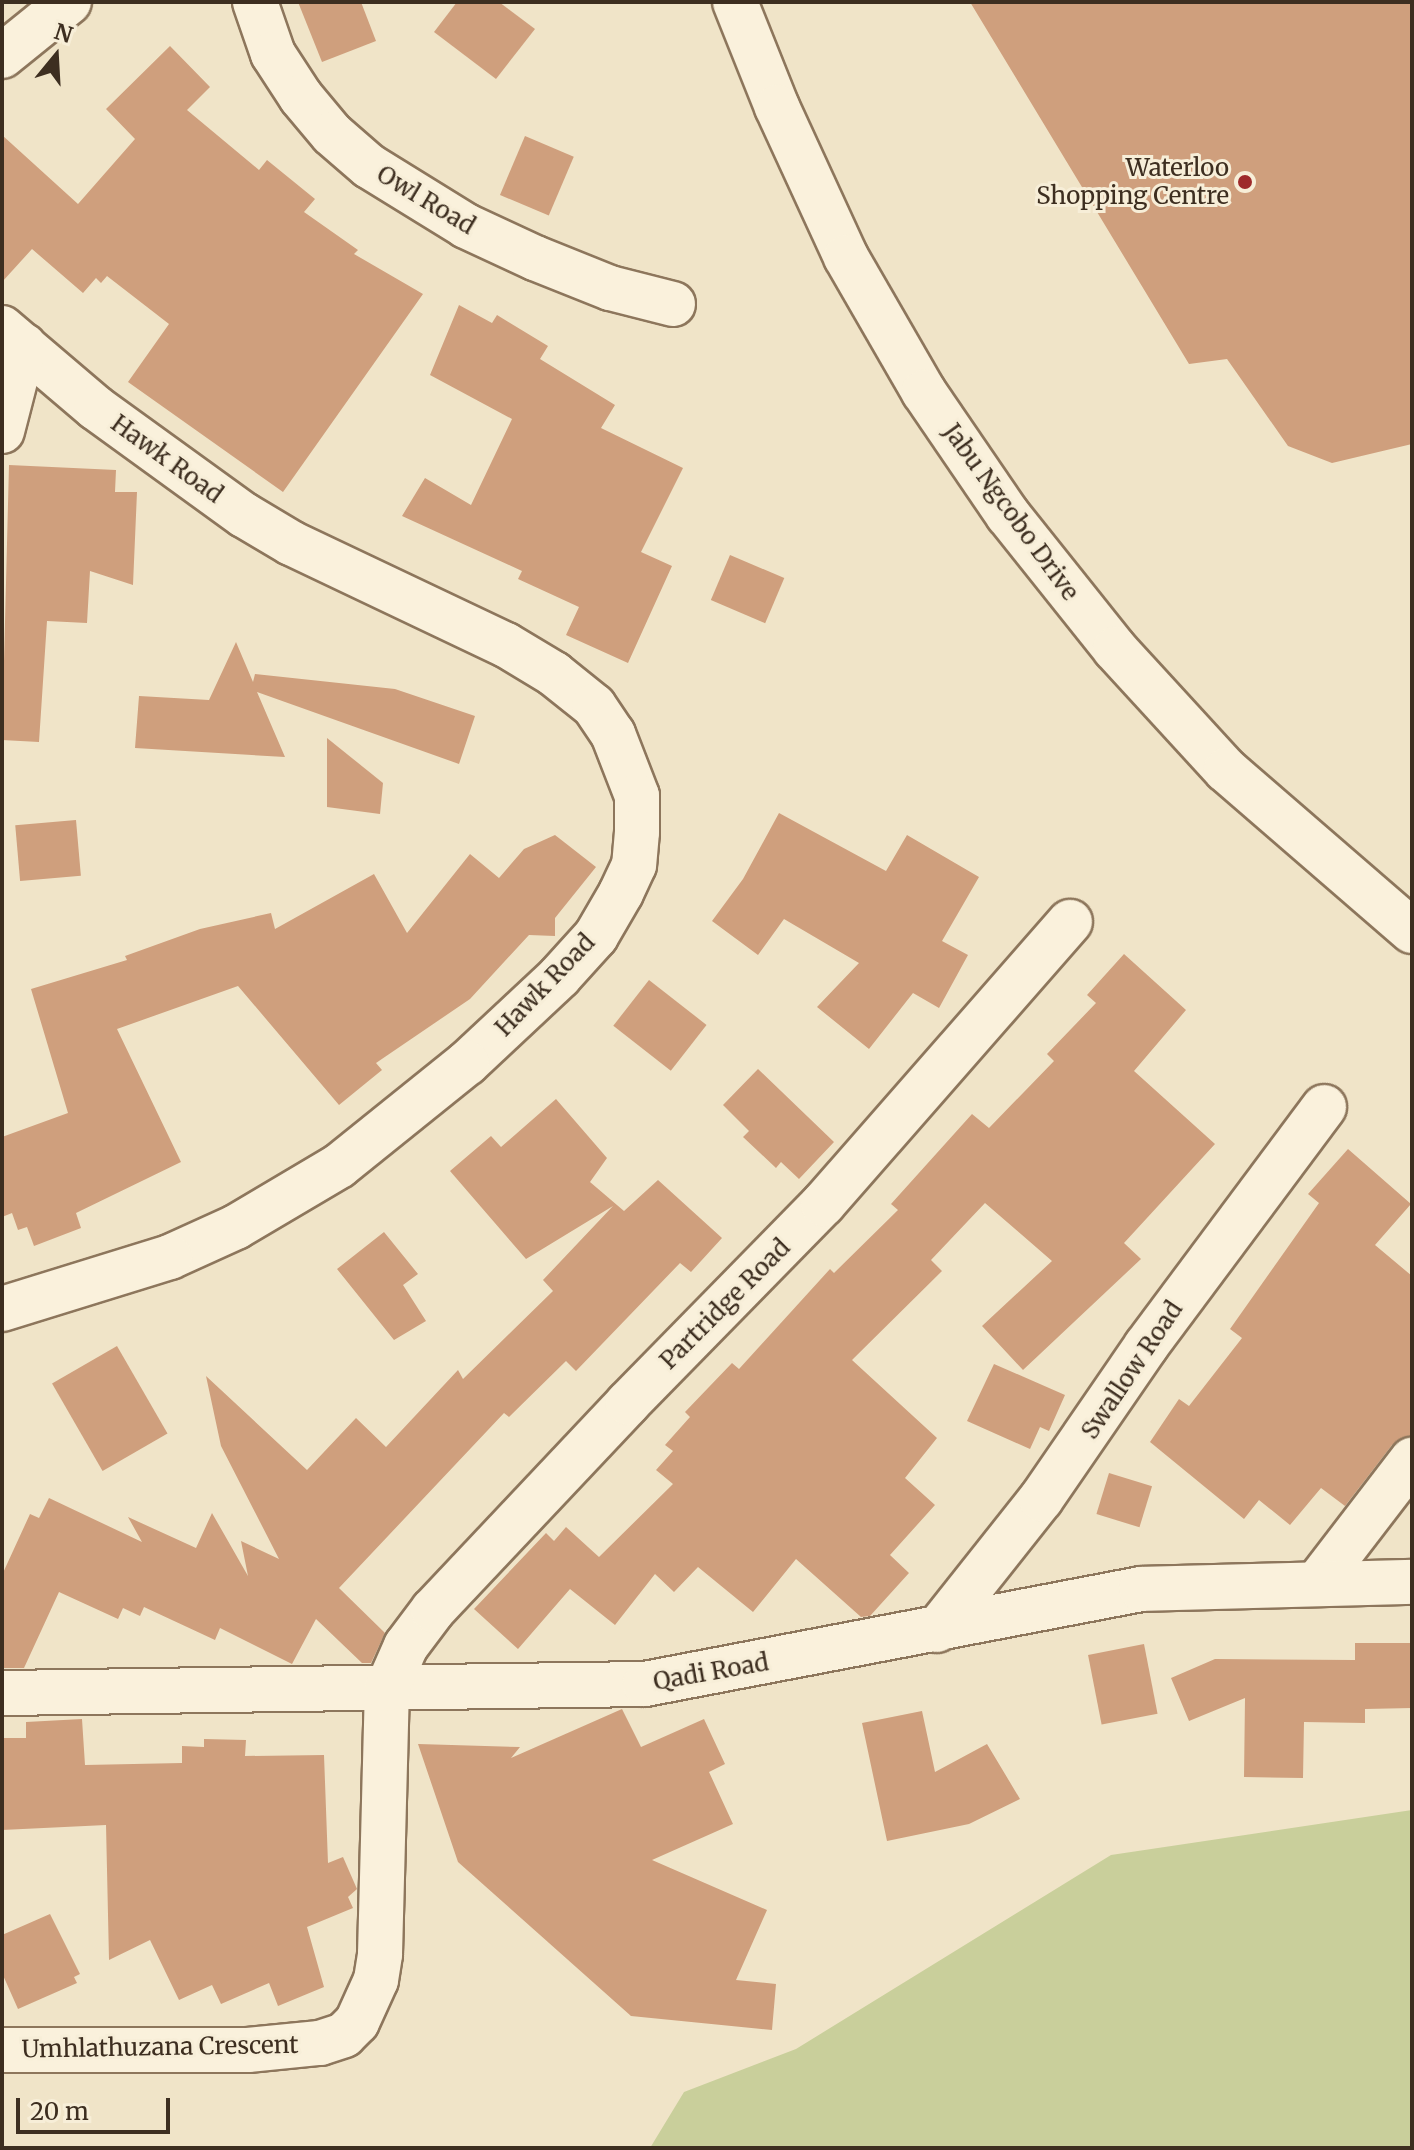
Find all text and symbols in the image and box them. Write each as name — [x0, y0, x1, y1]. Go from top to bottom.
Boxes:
north arrow — [16, 16, 96, 96]
text: N — [51, 17, 76, 49]
place label: Waterloo Shopping Centre — [1036, 154, 1229, 210]
street label: Owl Road — [372, 159, 480, 241]
marker: Waterloo Shopping Centre — [1236, 173, 1254, 191]
street label: Hawk Road — [106, 409, 228, 509]
street label: Jabu Ngcobo Drive — [937, 418, 1085, 606]
street label: Hawk Road — [489, 928, 601, 1042]
street label: Partridge Road — [654, 1233, 796, 1375]
street label: Swallow Road — [1075, 1296, 1189, 1444]
street label: Qadi Road — [651, 1648, 771, 1696]
street label: Umhlathuzana Crescent — [21, 2030, 299, 2064]
scale bar — [20, 2082, 174, 2132]
text: 20 m — [30, 2096, 89, 2127]

